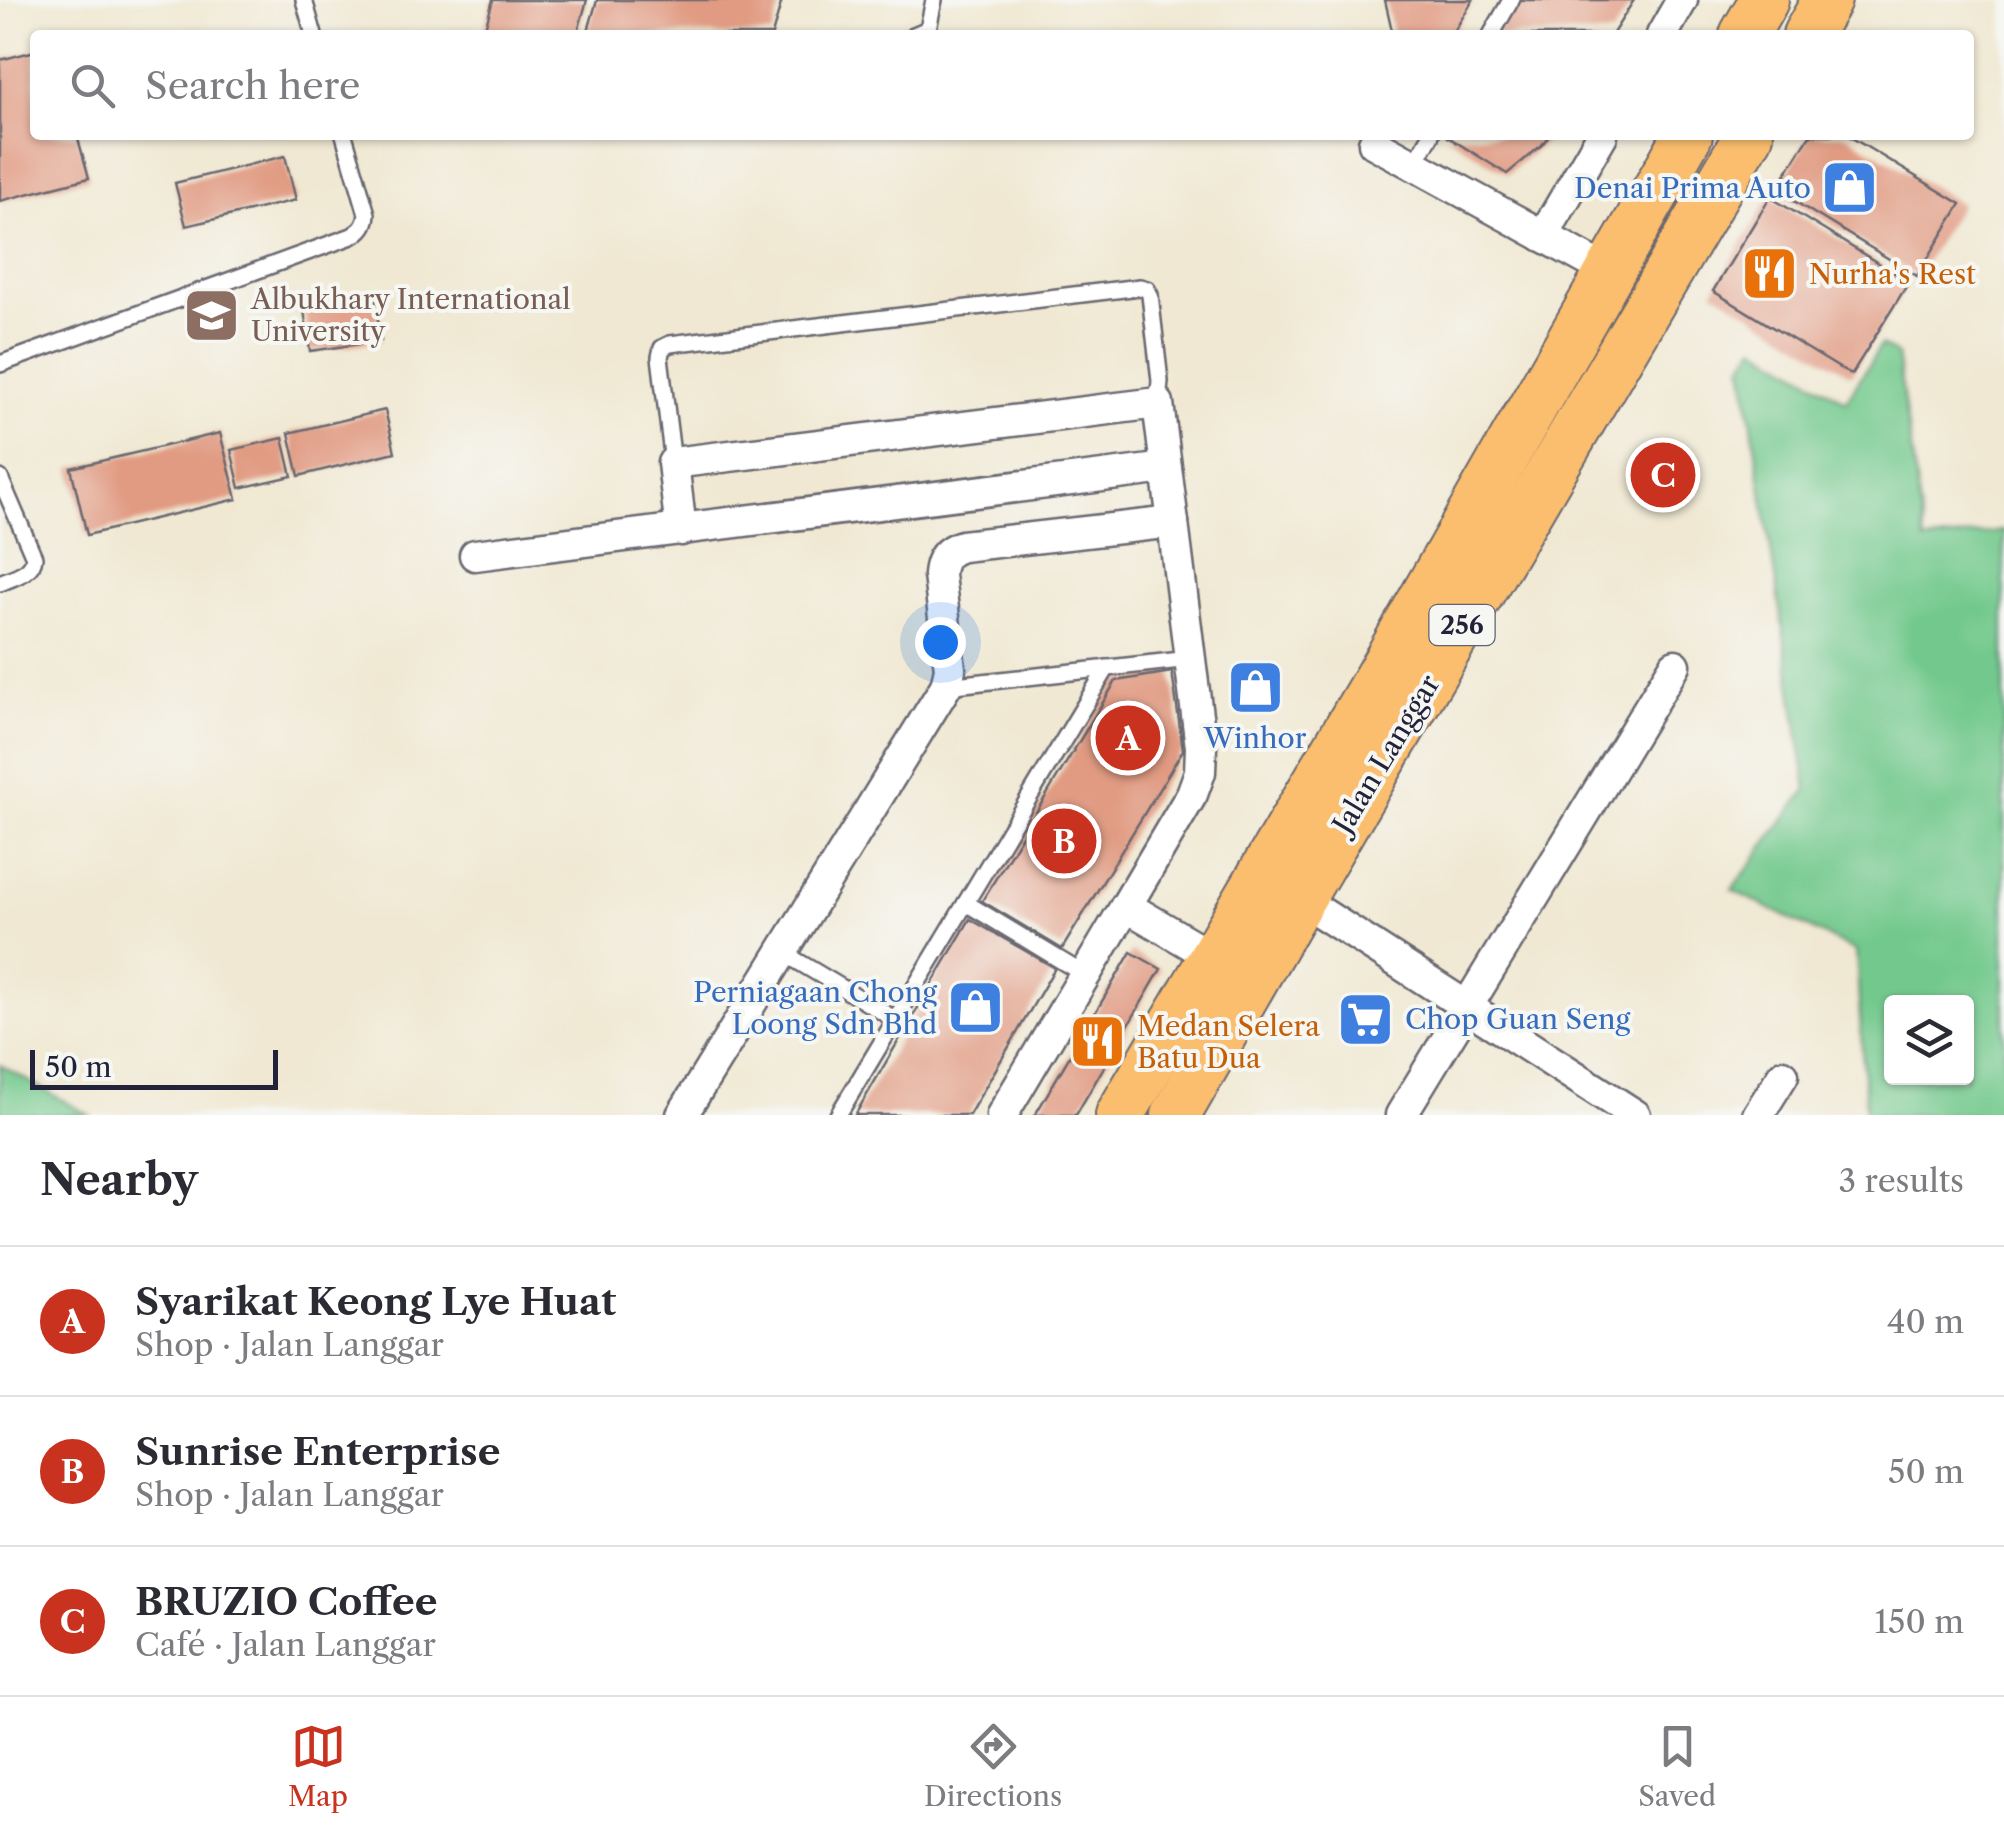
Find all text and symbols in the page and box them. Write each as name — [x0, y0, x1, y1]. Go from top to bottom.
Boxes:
search box — [30, 30, 1974, 140]
icon: search — [65, 58, 120, 113]
text: Search here — [145, 62, 360, 109]
shop icon: Denai Prima Auto — [1820, 158, 1880, 218]
place label: Denai Prima Auto — [1574, 171, 1811, 205]
restaurant icon: Nurha's Rest — [1740, 244, 1800, 304]
place label: Nurha's Rest — [1809, 257, 1976, 291]
place label: Albukhary International University — [250, 282, 571, 348]
school or university icon: Albukhary International University — [182, 285, 242, 345]
pin: C — [1630, 438, 1696, 512]
road number: 256 — [1430, 605, 1494, 645]
your location — [915, 617, 966, 668]
shop icon: Winhor — [1225, 657, 1285, 717]
street label: Jalan Langgar — [1323, 668, 1447, 843]
pin: A — [1096, 700, 1160, 776]
place label: Winhor — [1202, 721, 1307, 755]
pin: B — [1032, 804, 1096, 878]
place label: Perniagaan Chong Loong Sdn Bhd — [693, 975, 937, 1041]
shop icon: Perniagaan Chong Loong Sdn Bhd — [946, 978, 1006, 1038]
supermarket icon: Chop Guan Seng — [1336, 989, 1396, 1049]
map controls — [1884, 995, 1974, 1085]
button: layers — [1884, 995, 1974, 1085]
place label: Chop Guan Seng — [1405, 1002, 1631, 1036]
place label: Medan Selera Batu Dua — [1137, 1009, 1320, 1075]
restaurant icon: Medan Selera Batu Dua — [1068, 1012, 1128, 1072]
scale bar — [30, 1045, 278, 1090]
text: 50 m — [45, 1050, 112, 1084]
text: Nearby — [40, 1154, 198, 1206]
text: 3 results — [1838, 1161, 1964, 1200]
text: Syarikat Keong Lye Huat — [135, 1278, 616, 1325]
text: A — [60, 1302, 85, 1341]
text: 40 m — [1887, 1302, 1964, 1341]
text: Shop · Jalan Langgar — [135, 1325, 444, 1364]
text: Sunrise Enterprise — [135, 1428, 500, 1475]
text: B — [61, 1452, 84, 1491]
text: 50 m — [1888, 1452, 1964, 1491]
text: Shop · Jalan Langgar — [135, 1475, 444, 1514]
text: BRUZIO Coffee — [135, 1578, 437, 1625]
text: C — [60, 1602, 85, 1641]
text: 150 m — [1875, 1602, 1964, 1641]
text: Café · Jalan Langgar — [135, 1625, 436, 1664]
tab: Map — [288, 1719, 348, 1813]
tab: Directions — [924, 1719, 1062, 1813]
tab: Saved — [1638, 1719, 1716, 1813]

